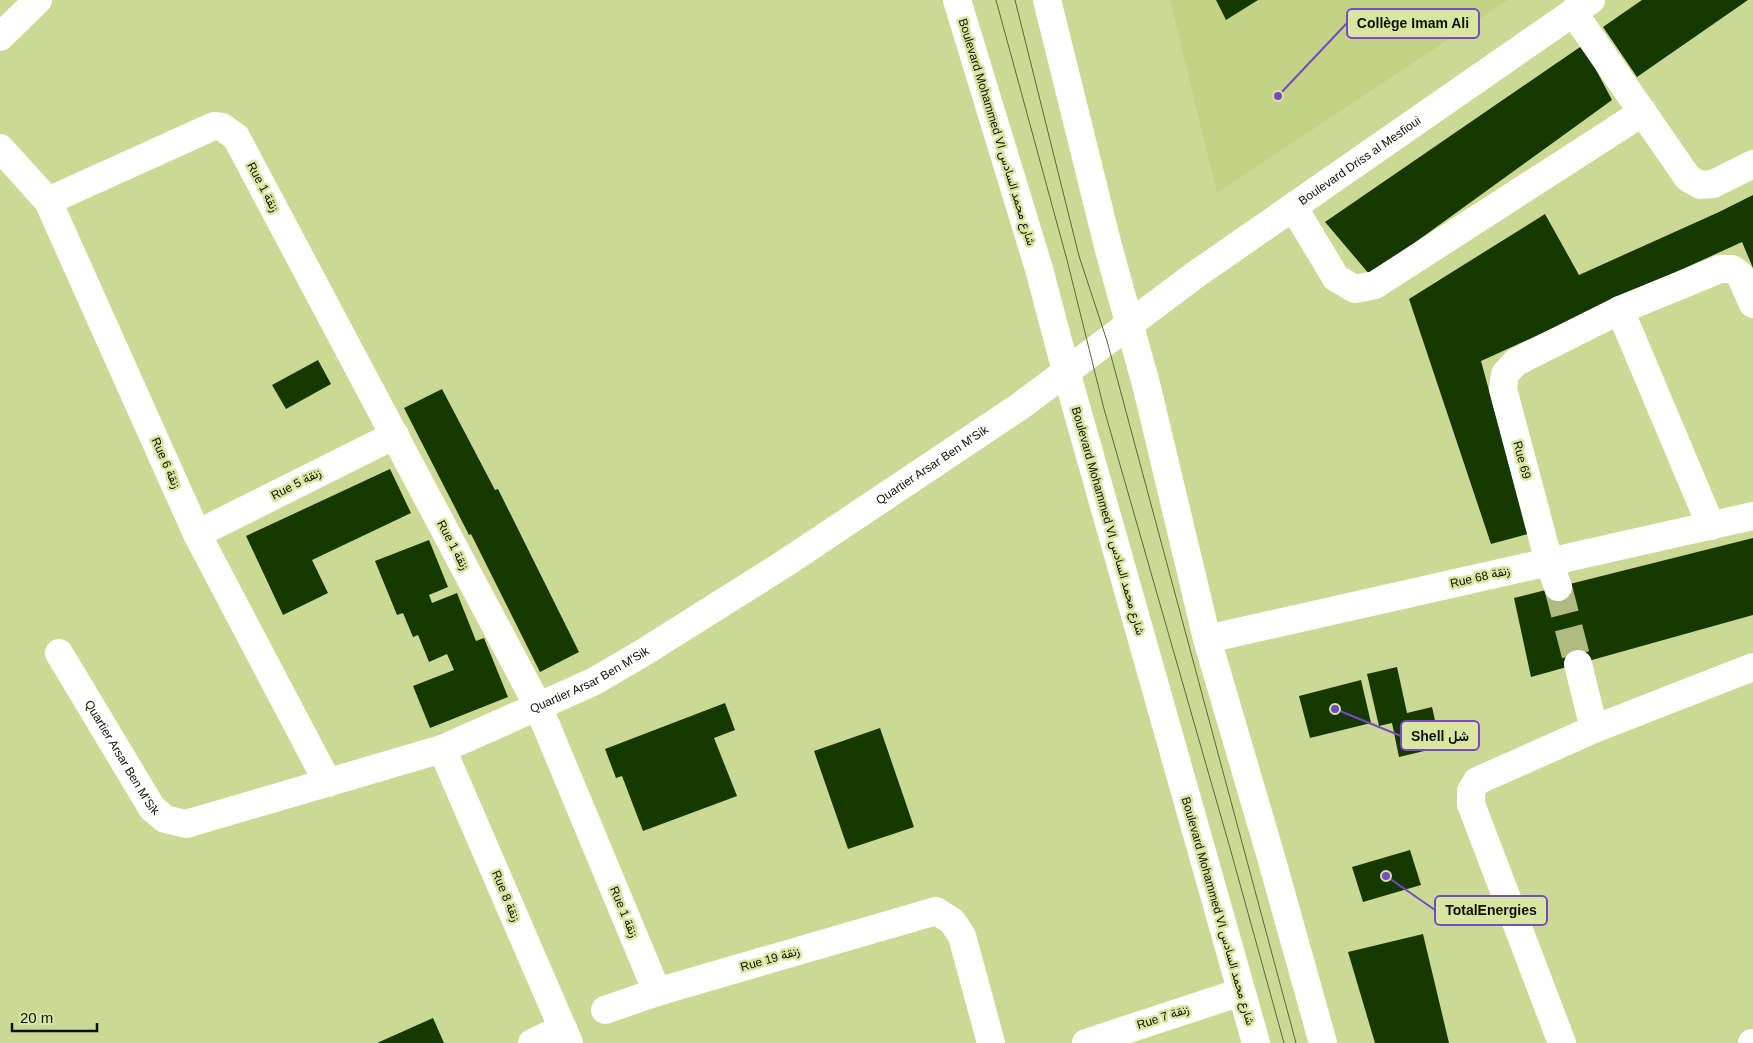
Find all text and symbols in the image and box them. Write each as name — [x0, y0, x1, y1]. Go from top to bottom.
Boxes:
callout: Collège Imam Ali — [1347, 9, 1479, 38]
text: Collège Imam Ali — [1357, 15, 1469, 31]
street label: Boulevard Mohammed VI شارع محمد السادس — [954, 17, 1038, 248]
street label: Boulevard Driss al Mesfioui — [1296, 113, 1423, 208]
street label: Rue 1 زنقة — [243, 160, 282, 215]
street label: Boulevard Mohammed VI شارع محمد السادس — [1067, 405, 1147, 637]
street label: Quartier Arsar Ben M'Sik — [873, 422, 992, 507]
street label: Rue 6 زنقة — [148, 435, 183, 491]
street label: Rue 69 — [1510, 439, 1534, 481]
street label: Rue 5 زنقة — [269, 465, 324, 503]
street label: Rue 1 زنقة — [433, 518, 472, 573]
street label: Rue 68 زنقة — [1449, 563, 1511, 592]
street label: Quartier Arsar Ben M'Sik — [528, 643, 652, 716]
street label: Quartier Arsar Ben M'Sik — [82, 697, 163, 819]
callout: Shell شل — [1401, 721, 1479, 750]
text: Shell شل — [1411, 728, 1469, 744]
street label: Boulevard Mohammed VI شارع محمد السادس — [1177, 795, 1257, 1027]
street label: Rue 8 زنقة — [488, 868, 523, 924]
street label: Rue 1 زنقة — [606, 884, 641, 940]
callout: TotalEnergies — [1435, 896, 1547, 925]
text: TotalEnergies — [1445, 902, 1537, 918]
street label: Rue 19 زنقة — [739, 944, 801, 975]
scale bar — [12, 1000, 98, 1032]
street label: Rue 7 زنقة — [1135, 1002, 1191, 1033]
text: 20 m — [20, 1009, 53, 1026]

